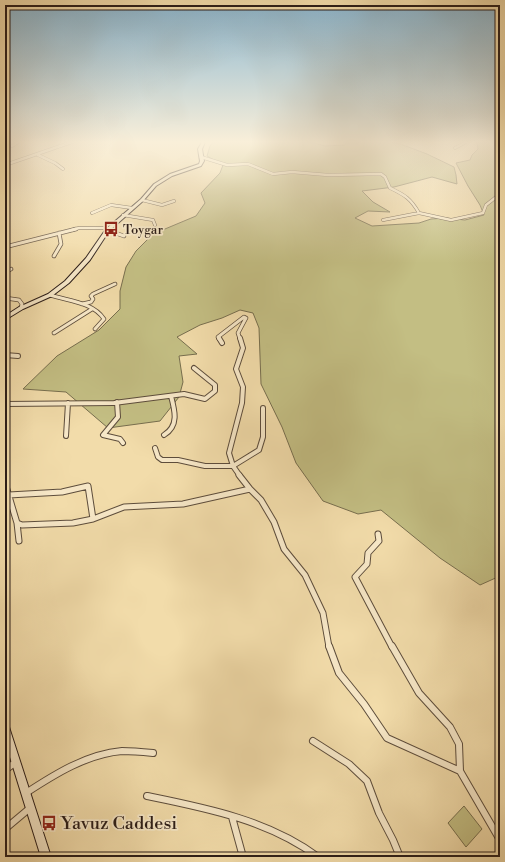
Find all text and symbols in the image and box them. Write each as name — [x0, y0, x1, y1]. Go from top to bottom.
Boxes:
bus stop icon: Toygar — [102, 220, 120, 238]
place label: Toygar — [123, 222, 163, 238]
place label: Yavuz Caddesi — [60, 812, 177, 835]
bus stop icon: Yavuz Caddesi — [40, 814, 58, 832]

